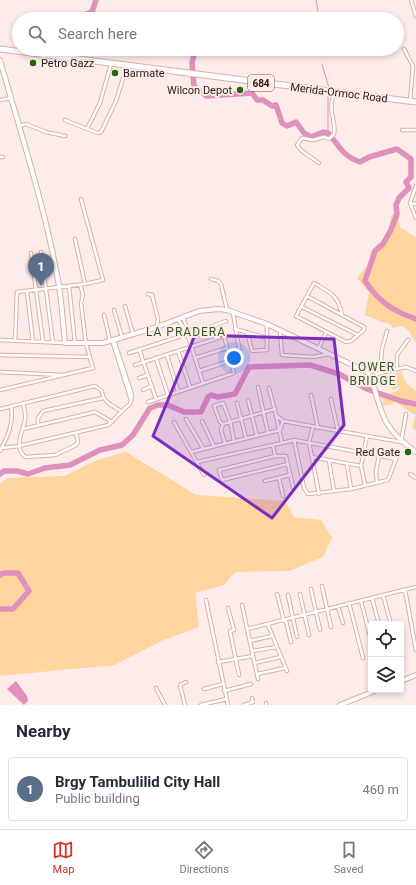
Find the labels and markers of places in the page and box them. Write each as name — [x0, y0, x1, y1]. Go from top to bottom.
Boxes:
place label: Petro Gazz — [41, 57, 95, 70]
marker: Petro Gazz — [28, 58, 38, 68]
place label: Barmate — [123, 67, 165, 80]
marker: Barmate — [110, 68, 120, 78]
place label: Wilcon Depot — [167, 84, 232, 97]
marker: Wilcon Depot — [235, 85, 245, 95]
pin: 1 — [28, 253, 54, 286]
place label: Red Gate — [356, 446, 400, 459]
marker: Red Gate — [403, 447, 413, 457]

